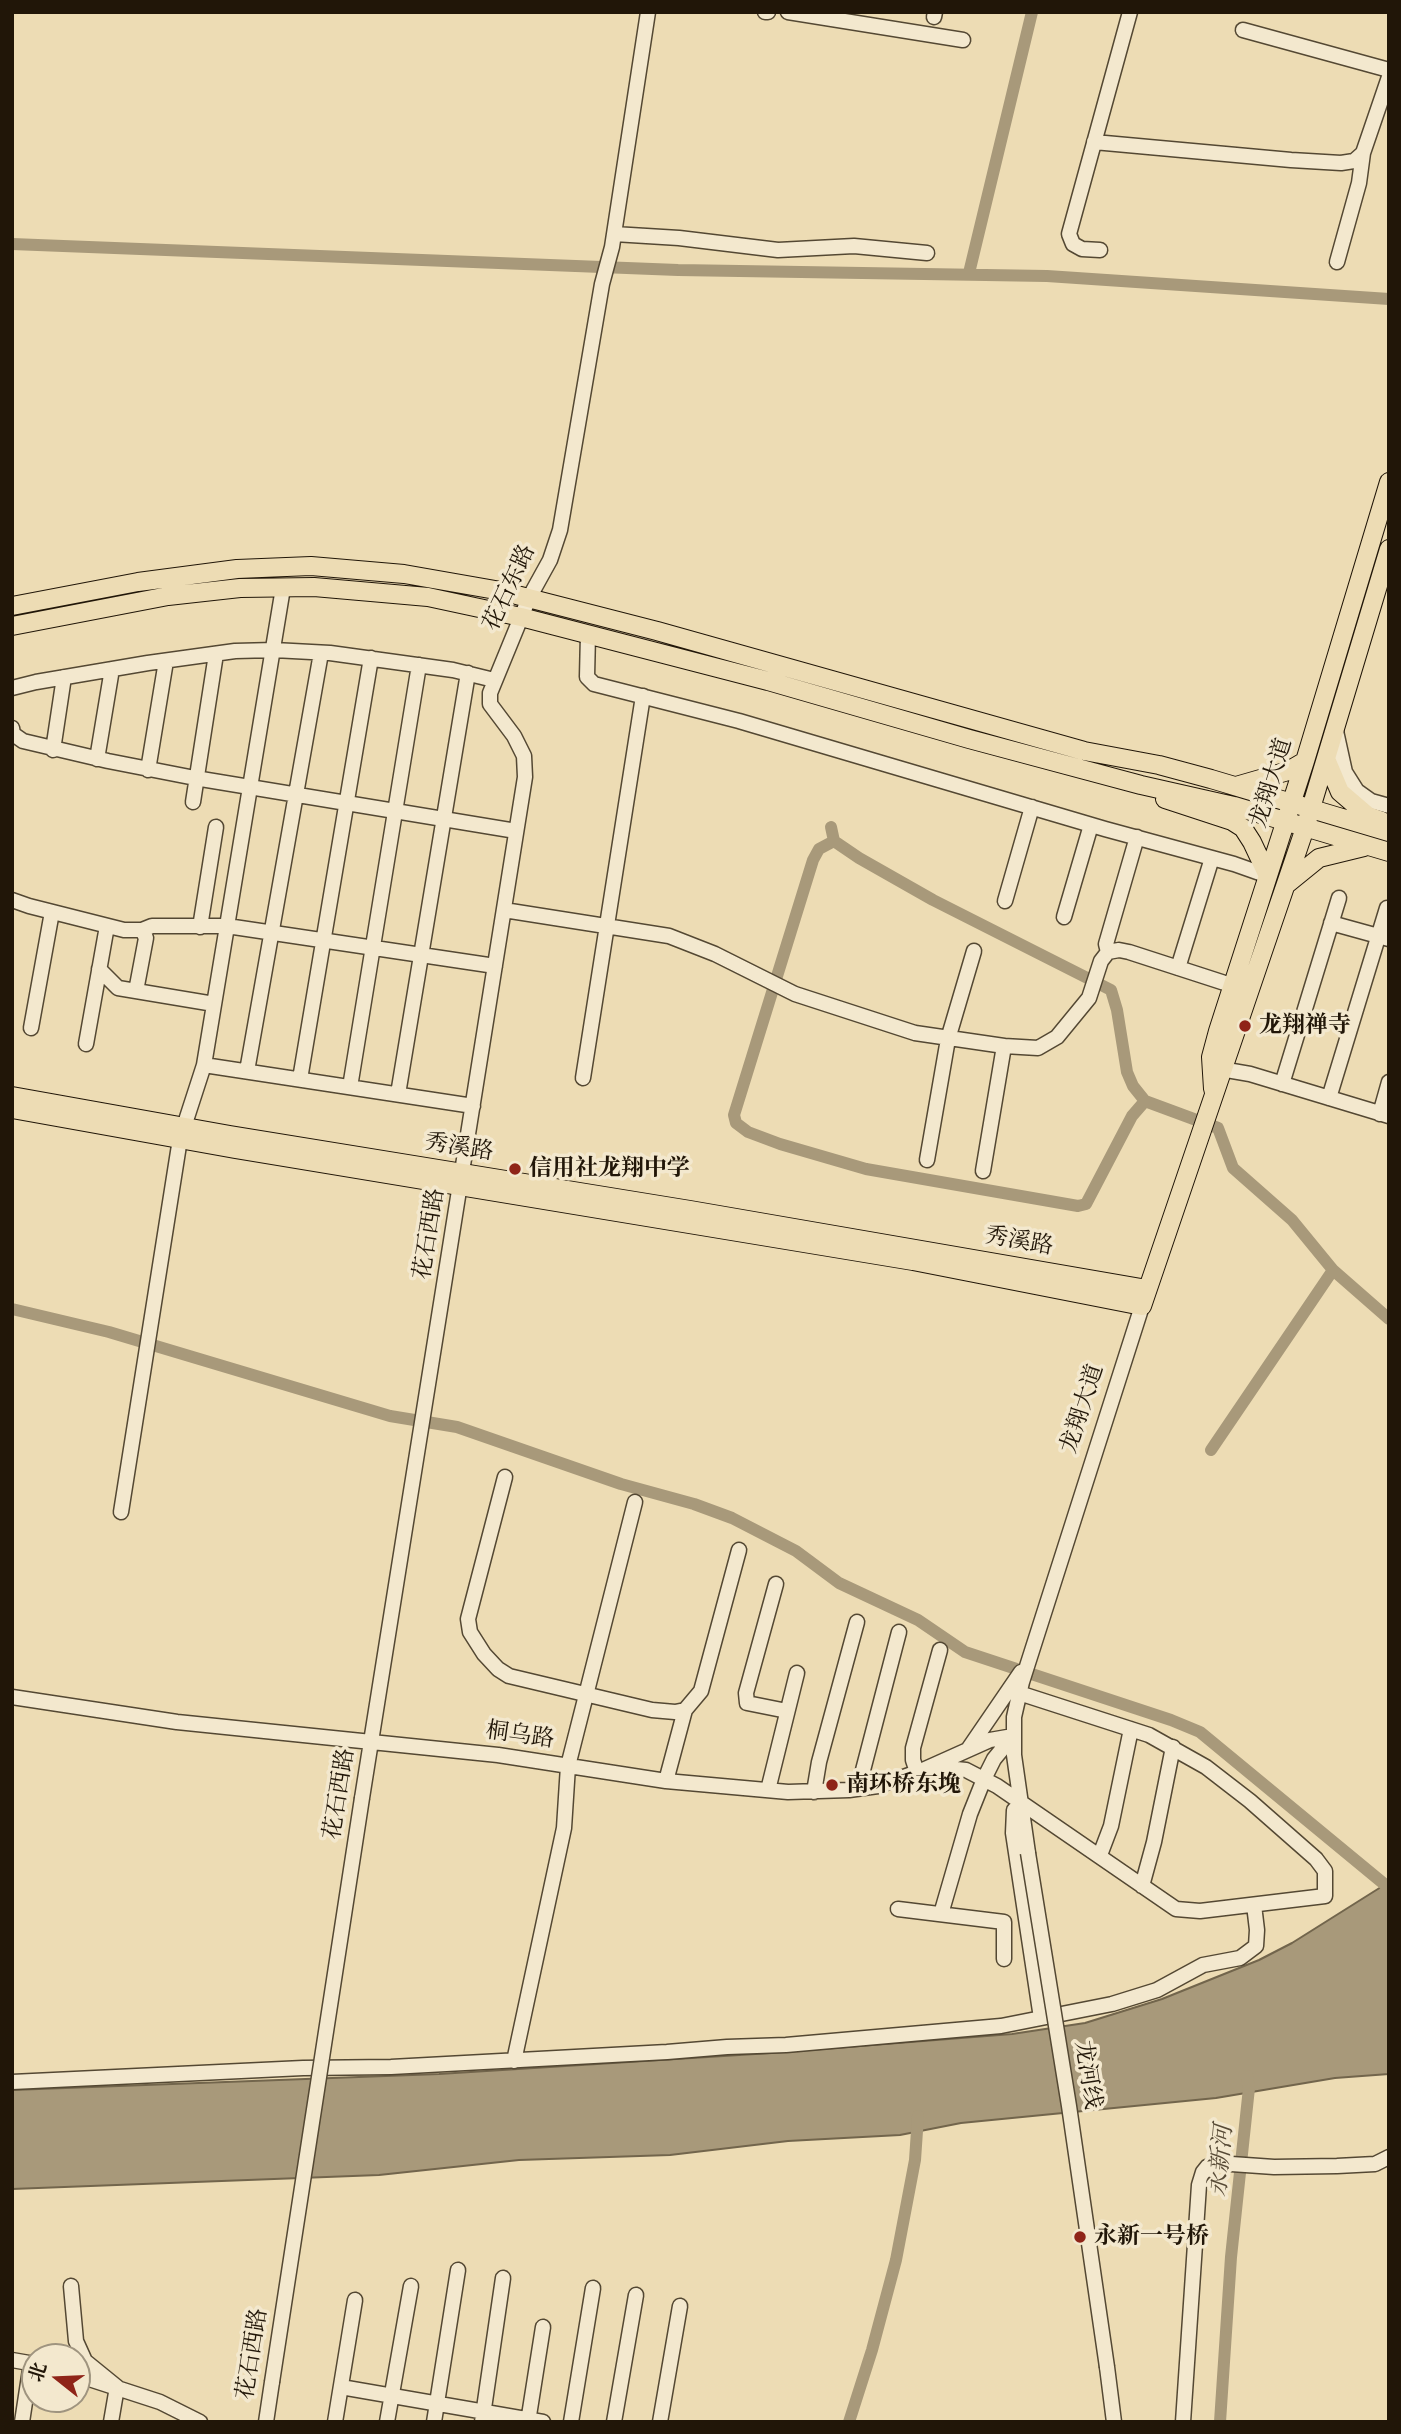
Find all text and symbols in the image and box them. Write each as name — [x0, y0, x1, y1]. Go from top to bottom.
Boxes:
street label: 花石东路 — [478, 540, 542, 636]
street label: 龙翔大道 — [1245, 735, 1299, 831]
place label: 龙翔禅寺 — [1259, 1012, 1351, 1040]
marker: 龙翔禅寺 — [1237, 1018, 1253, 1034]
street label: 秀溪路 — [423, 1129, 495, 1167]
place label: 信用社龙翔中学 — [529, 1155, 690, 1183]
marker: 信用社龙翔中学 — [507, 1161, 523, 1177]
street label: 花石西路 — [409, 1186, 451, 1282]
street label: 秀溪路 — [983, 1222, 1055, 1262]
street label: 龙翔大道 — [1056, 1361, 1110, 1457]
street label: 桐乌路 — [484, 1718, 556, 1754]
street label: 花石西路 — [319, 1746, 361, 1842]
place label: 南环桥东堍 — [846, 1771, 961, 1799]
marker: 南环桥东堍 — [824, 1777, 840, 1793]
street label: 龙河线 — [1068, 2039, 1106, 2111]
water label: 永新河 — [1205, 2124, 1239, 2198]
place label: 永新一号桥 — [1094, 2223, 1209, 2251]
marker: 永新一号桥 — [1072, 2229, 1088, 2245]
street label: 花石西路 — [232, 2306, 274, 2402]
north arrow — [21, 2343, 91, 2413]
text: 北 — [25, 2360, 51, 2385]

